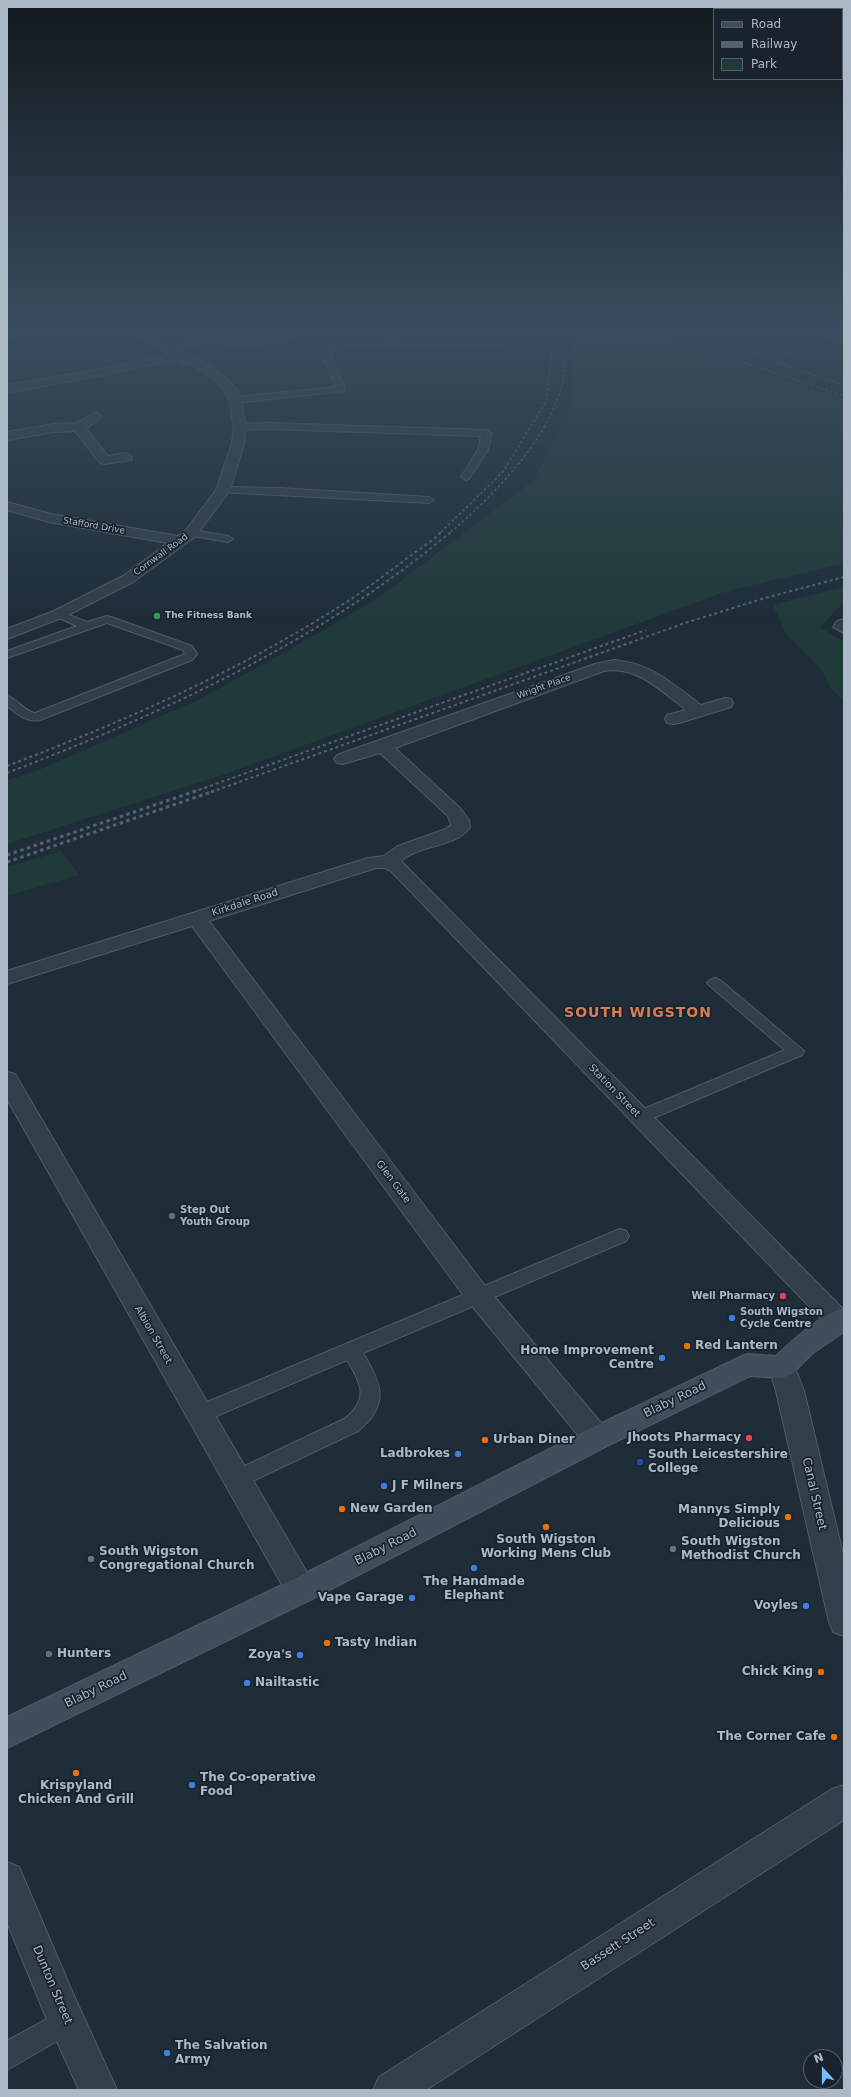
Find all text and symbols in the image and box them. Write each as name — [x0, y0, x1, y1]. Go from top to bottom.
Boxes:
legend — [713, 8, 843, 80]
text: Road — [751, 17, 781, 31]
text: Railway — [751, 37, 797, 51]
text: Park — [751, 57, 777, 71]
street label: Stafford Drive — [62, 515, 126, 537]
street label: Cornwall Road — [132, 532, 190, 578]
marker: The Fitness Bank — [152, 611, 162, 621]
place label: The Fitness Bank — [165, 611, 252, 621]
street label: Wright Place — [516, 672, 572, 702]
street label: Kirkdale Road — [210, 887, 280, 919]
district label: SOUTH WIGSTON — [564, 1005, 712, 1021]
street label: Station Street — [586, 1062, 642, 1120]
street label: Glen Gate — [373, 1158, 413, 1206]
place label: Step Out Youth Group — [180, 1204, 250, 1228]
marker: Step Out Youth Group — [167, 1211, 177, 1221]
place label: Well Pharmacy — [691, 1290, 775, 1302]
marker: Well Pharmacy — [778, 1291, 788, 1301]
street label: Albion Street — [132, 1304, 174, 1366]
place label: South Wigston Cycle Centre — [740, 1306, 823, 1330]
marker: South Wigston Cycle Centre — [727, 1313, 737, 1323]
place label: Red Lantern — [695, 1339, 778, 1353]
marker: Red Lantern — [682, 1341, 692, 1351]
place label: Home Improvement Centre — [520, 1344, 654, 1372]
marker: Home Improvement Centre — [657, 1353, 667, 1363]
street label: Blaby Road — [641, 1379, 709, 1421]
place label: Jhoots Pharmacy — [628, 1431, 741, 1445]
place label: Urban Diner — [493, 1433, 575, 1447]
marker: Jhoots Pharmacy — [744, 1433, 754, 1443]
marker: Urban Diner — [480, 1435, 490, 1445]
place label: Ladbrokes — [380, 1447, 450, 1461]
place label: South Leicestershire College — [648, 1448, 788, 1476]
marker: Ladbrokes — [453, 1449, 463, 1459]
street label: Canal Street — [799, 1456, 829, 1532]
marker: South Leicestershire College — [635, 1457, 645, 1467]
place label: J F Milners — [392, 1479, 463, 1493]
marker: J F Milners — [379, 1481, 389, 1491]
place label: New Garden — [350, 1502, 433, 1516]
place label: Mannys Simply Delicious — [678, 1503, 780, 1531]
marker: New Garden — [337, 1504, 347, 1514]
marker: Mannys Simply Delicious — [783, 1512, 793, 1522]
marker: South Wigston Working Mens Club — [541, 1522, 551, 1532]
street label: Blaby Road — [353, 1525, 419, 1569]
place label: South Wigston Working Mens Club — [481, 1533, 611, 1561]
place label: South Wigston Methodist Church — [681, 1535, 801, 1563]
marker: South Wigston Methodist Church — [668, 1544, 678, 1554]
place label: South Wigston Congregational Church — [99, 1545, 254, 1573]
marker: South Wigston Congregational Church — [86, 1554, 96, 1564]
marker: The Handmade Elephant — [469, 1563, 479, 1573]
place label: The Handmade Elephant — [423, 1575, 525, 1603]
place label: Vape Garage — [318, 1591, 404, 1605]
marker: Vape Garage — [407, 1593, 417, 1603]
place label: Voyles — [754, 1599, 798, 1613]
marker: Voyles — [801, 1601, 811, 1611]
place label: Tasty Indian — [335, 1636, 417, 1650]
marker: Tasty Indian — [322, 1638, 332, 1648]
place label: Hunters — [57, 1647, 111, 1661]
place label: Zoya's — [248, 1648, 292, 1662]
marker: Hunters — [44, 1649, 54, 1659]
marker: Zoya's — [295, 1650, 305, 1660]
place label: Chick King — [742, 1665, 813, 1679]
marker: Chick King — [816, 1667, 826, 1677]
street label: Blaby Road — [62, 1669, 130, 1711]
place label: Nailtastic — [255, 1676, 319, 1690]
marker: Nailtastic — [242, 1678, 252, 1688]
place label: The Corner Cafe — [717, 1730, 826, 1744]
marker: The Corner Cafe — [829, 1732, 839, 1742]
marker: Krispyland Chicken And Grill — [71, 1768, 81, 1778]
place label: The Co-operative Food — [200, 1771, 316, 1799]
place label: Krispyland Chicken And Grill — [18, 1779, 134, 1807]
marker: The Co-operative Food — [187, 1780, 197, 1790]
street label: Bassett Street — [578, 1916, 658, 1974]
street label: Dunton Street — [29, 1943, 75, 2027]
place label: The Salvation Army — [175, 2039, 267, 2067]
marker: The Salvation Army — [162, 2048, 172, 2058]
north arrow — [803, 2049, 843, 2089]
text: N — [812, 2051, 826, 2066]

